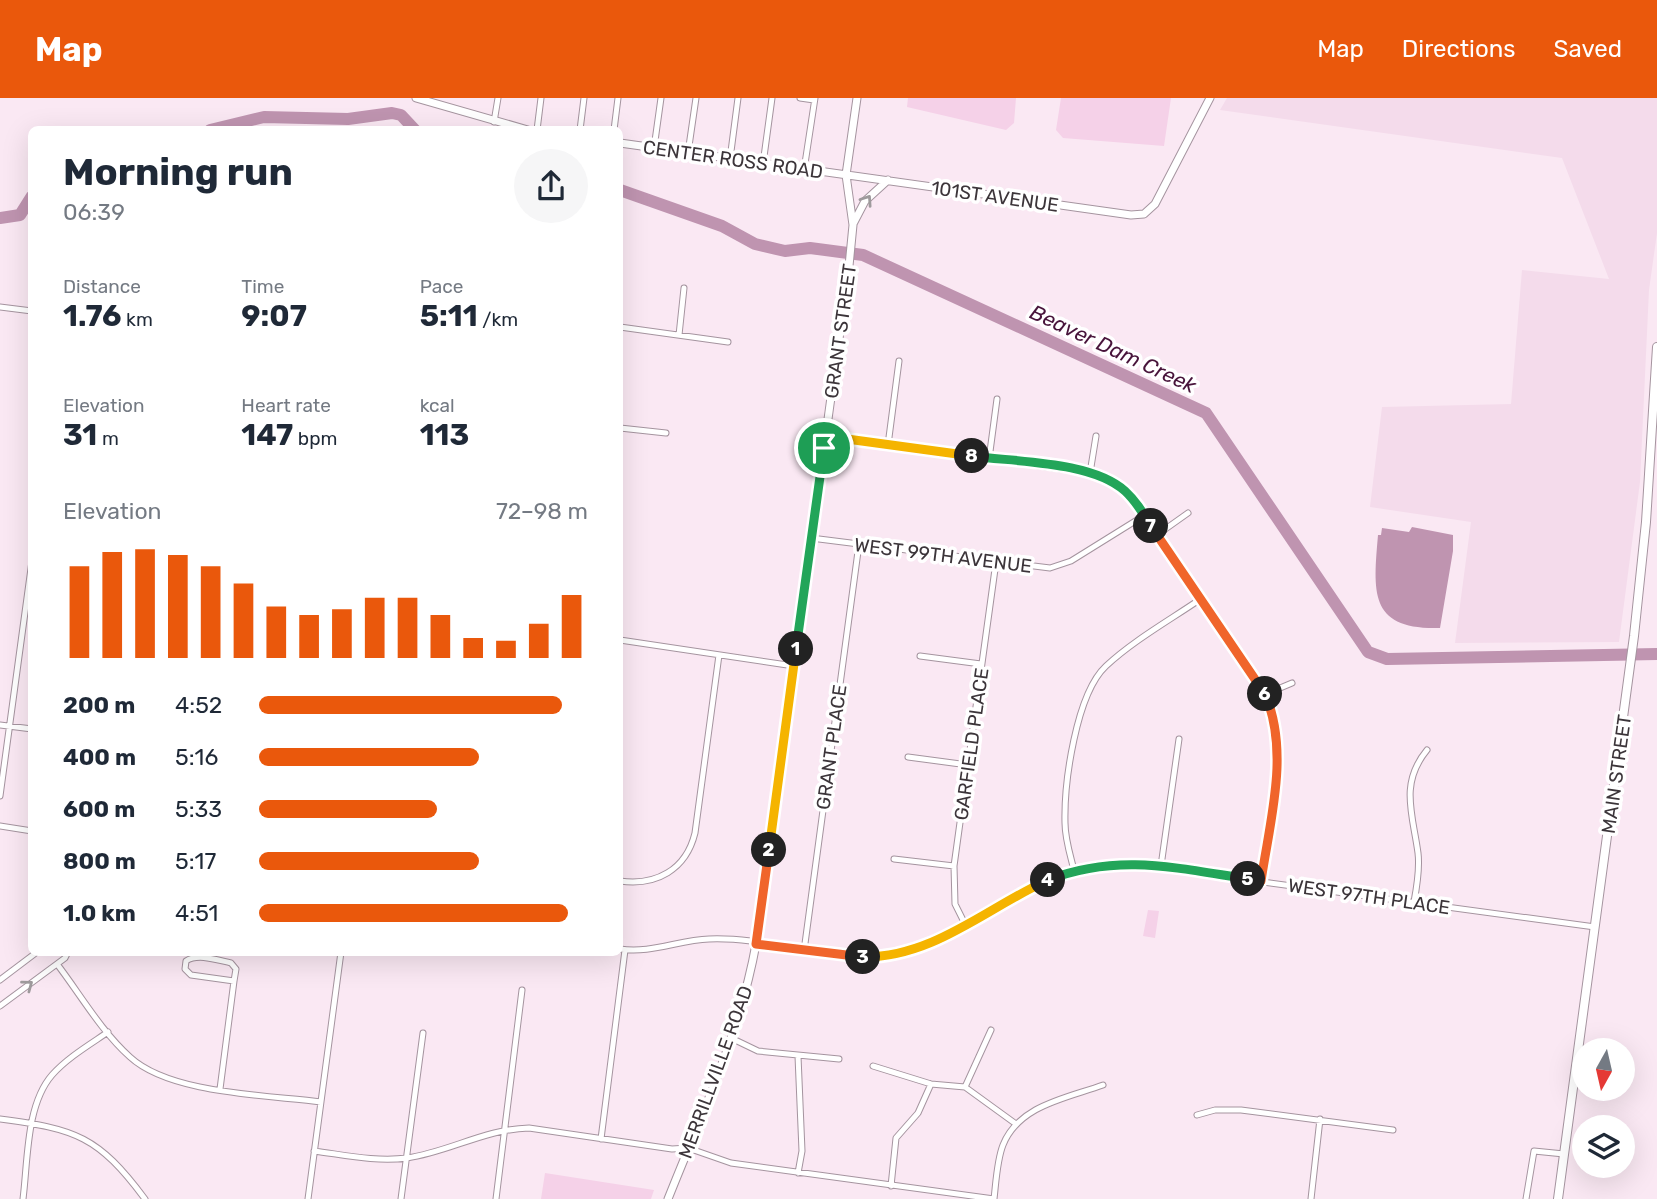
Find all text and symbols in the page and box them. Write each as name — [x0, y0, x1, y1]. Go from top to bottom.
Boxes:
text: Map — [35, 30, 103, 69]
text: Map — [1317, 35, 1364, 63]
text: Directions — [1402, 35, 1515, 63]
text: Saved — [1553, 35, 1622, 63]
street label: CENTER ROSS ROAD — [641, 135, 824, 184]
text: Morning run — [63, 149, 293, 195]
button: share — [514, 149, 588, 223]
street label: 101ST AVENUE — [930, 176, 1060, 217]
one-way arrow — [859, 195, 871, 208]
text: 06:39 — [63, 198, 125, 226]
street label: GRANT STREET — [820, 262, 861, 400]
text: Distance — [63, 275, 141, 298]
text: Time — [241, 275, 284, 298]
text: Pace — [420, 275, 463, 298]
text: 1.76 — [63, 298, 121, 334]
text: 9:07 — [241, 298, 307, 334]
text: 5:11 — [420, 298, 478, 334]
water label: Beaver Dam Creek — [1026, 299, 1201, 399]
text: km — [121, 308, 153, 331]
text: /km — [478, 308, 518, 331]
text: Elevation — [63, 394, 144, 417]
text: Heart rate — [241, 394, 331, 417]
text: kcal — [420, 394, 455, 417]
text: 31 — [63, 417, 97, 453]
text: 147 — [241, 417, 293, 453]
text: 113 — [420, 417, 469, 453]
pin — [794, 418, 854, 478]
text: m — [97, 427, 119, 450]
text: bpm — [293, 427, 337, 450]
icon: arrive — [805, 429, 843, 467]
pin: 8 — [954, 438, 990, 474]
text: 8 — [965, 444, 978, 467]
text: Elevation — [63, 497, 162, 525]
text: 72–98 m — [496, 497, 588, 525]
pin: 7 — [1134, 508, 1168, 544]
text: 7 — [1145, 514, 1156, 537]
street label: WEST 99TH AVENUE — [853, 533, 1033, 578]
pin: 1 — [778, 632, 814, 666]
text: 1 — [791, 637, 800, 660]
street label: GARFIELD PLACE — [949, 666, 994, 822]
pin: 6 — [1248, 676, 1282, 712]
text: 6 — [1258, 682, 1271, 705]
street label: GRANT PLACE — [811, 683, 852, 811]
text: 200 m — [63, 691, 135, 719]
text: 4:52 — [175, 691, 222, 719]
street label: MAIN STREET — [1597, 713, 1636, 835]
text: 400 m — [63, 743, 136, 771]
text: 5:16 — [175, 743, 218, 771]
text: 600 m — [63, 795, 135, 823]
text: 5:33 — [175, 795, 222, 823]
pin: 2 — [752, 832, 786, 868]
text: 2 — [762, 838, 775, 861]
text: 800 m — [63, 847, 136, 875]
text: 5:17 — [175, 847, 216, 875]
pin: 4 — [1030, 862, 1066, 898]
pin: 5 — [1230, 862, 1266, 896]
text: 5 — [1241, 867, 1254, 890]
text: 4 — [1041, 868, 1054, 891]
street label: WEST 97TH PLACE — [1286, 874, 1451, 919]
text: 1.0 km — [63, 899, 136, 927]
text: 4:51 — [175, 899, 218, 927]
pin: 3 — [846, 940, 880, 974]
text: 3 — [856, 945, 869, 968]
one-way arrow — [21, 981, 33, 993]
street label: MERRILLVILLE ROAD — [673, 983, 757, 1162]
north arrow — [1572, 1038, 1634, 1101]
map controls — [1572, 1038, 1635, 1178]
button: layers — [1572, 1115, 1635, 1178]

